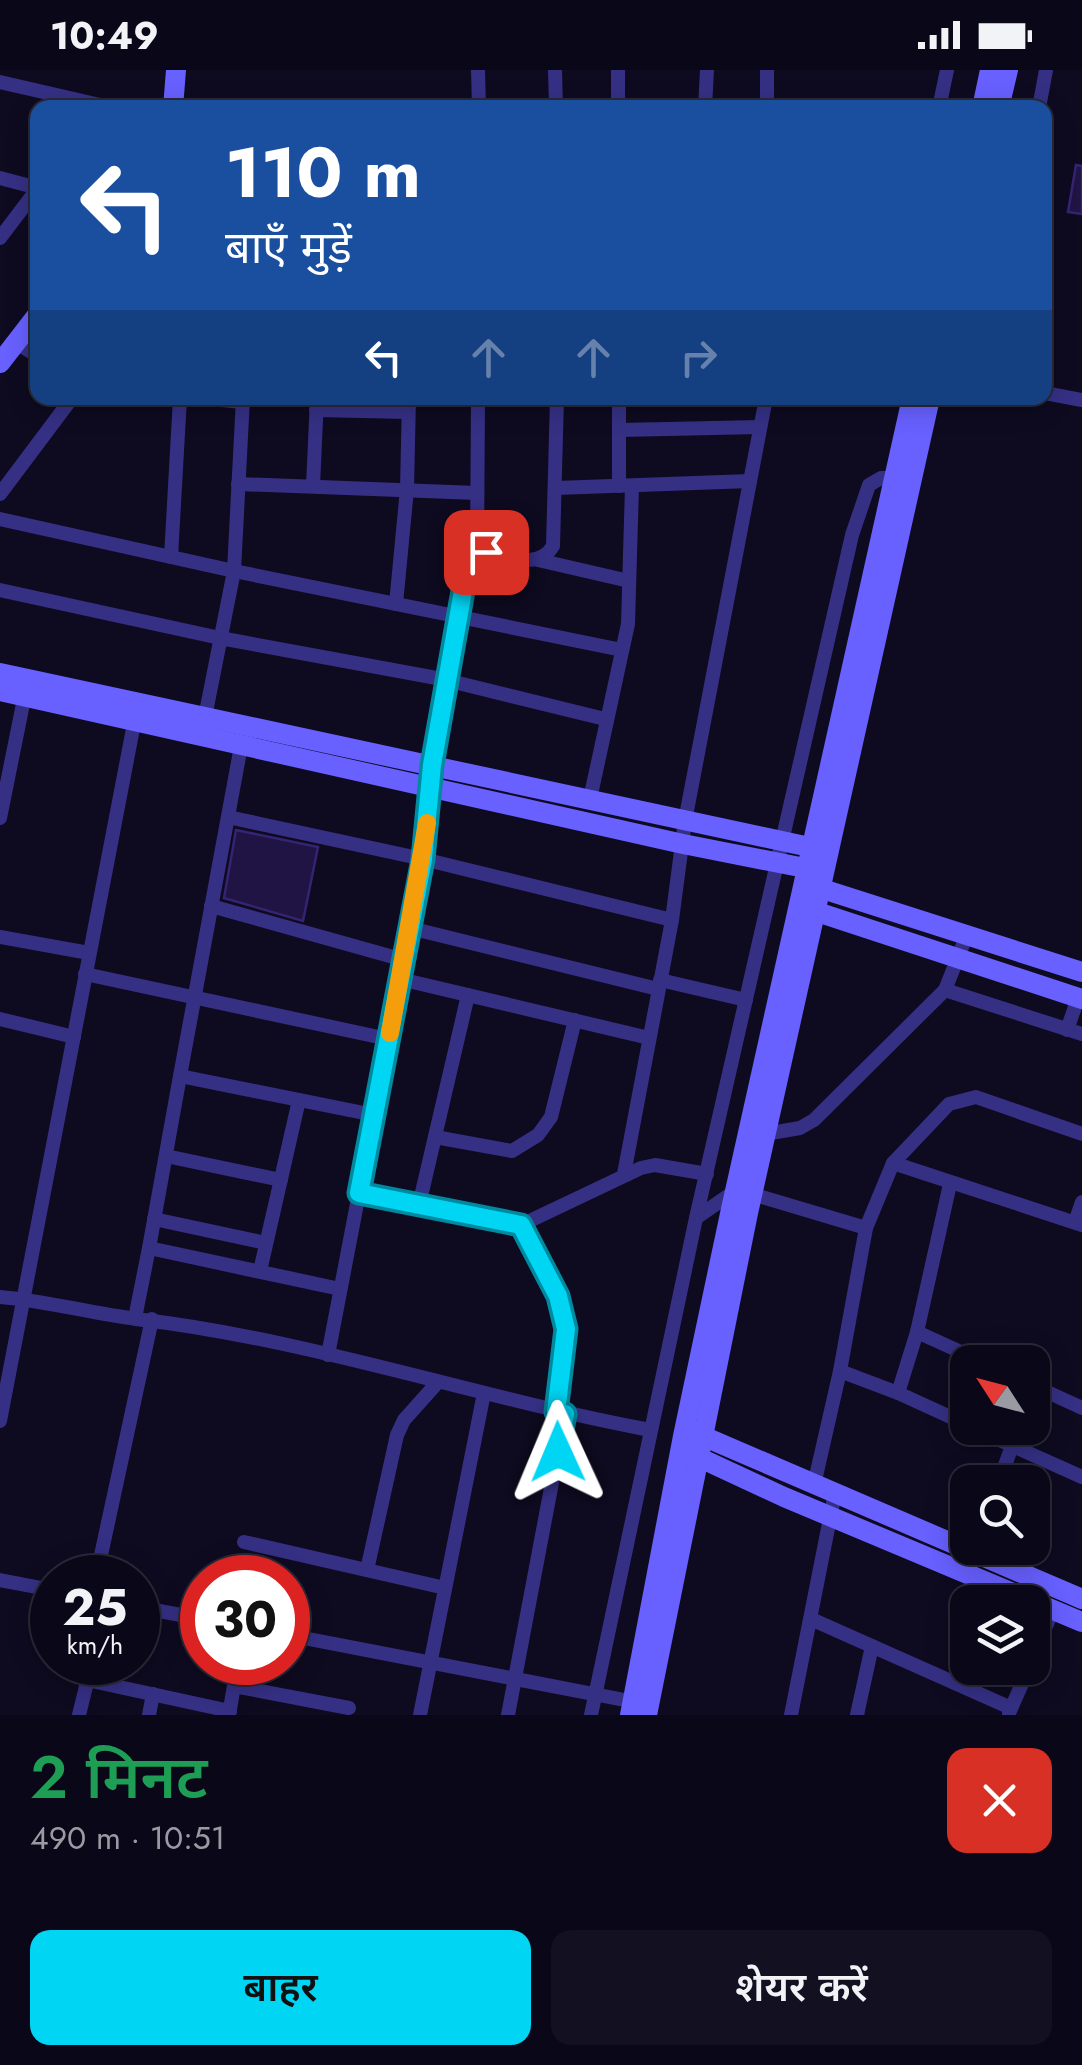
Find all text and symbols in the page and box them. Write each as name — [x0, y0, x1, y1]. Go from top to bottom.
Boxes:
text: 10:49 — [50, 8, 159, 63]
text: 110 m — [225, 122, 421, 223]
icon: left — [60, 140, 190, 270]
text: बाएँ मुड़ें — [225, 215, 352, 280]
icon: left — [356, 330, 411, 385]
icon: ahead — [461, 330, 516, 385]
icon: ahead — [566, 330, 621, 385]
icon: right — [671, 330, 726, 385]
pin — [444, 510, 529, 595]
icon: arrive — [459, 525, 514, 580]
north arrow — [950, 1345, 1050, 1445]
map controls — [950, 1345, 1050, 1685]
position arrow — [506, 1400, 610, 1504]
button: search — [950, 1465, 1050, 1565]
speed limit sign: 30 — [180, 1555, 310, 1685]
text: 25 — [62, 1571, 128, 1644]
button: layers — [950, 1585, 1050, 1685]
text: km/h — [67, 1627, 123, 1663]
text: 2 मिनट — [30, 1734, 208, 1821]
button: close — [947, 1748, 1052, 1853]
text: 490 m · 10:51 — [30, 1815, 225, 1861]
button: बाहर — [30, 1930, 531, 2045]
button: शेयर करें — [551, 1930, 1052, 2045]

